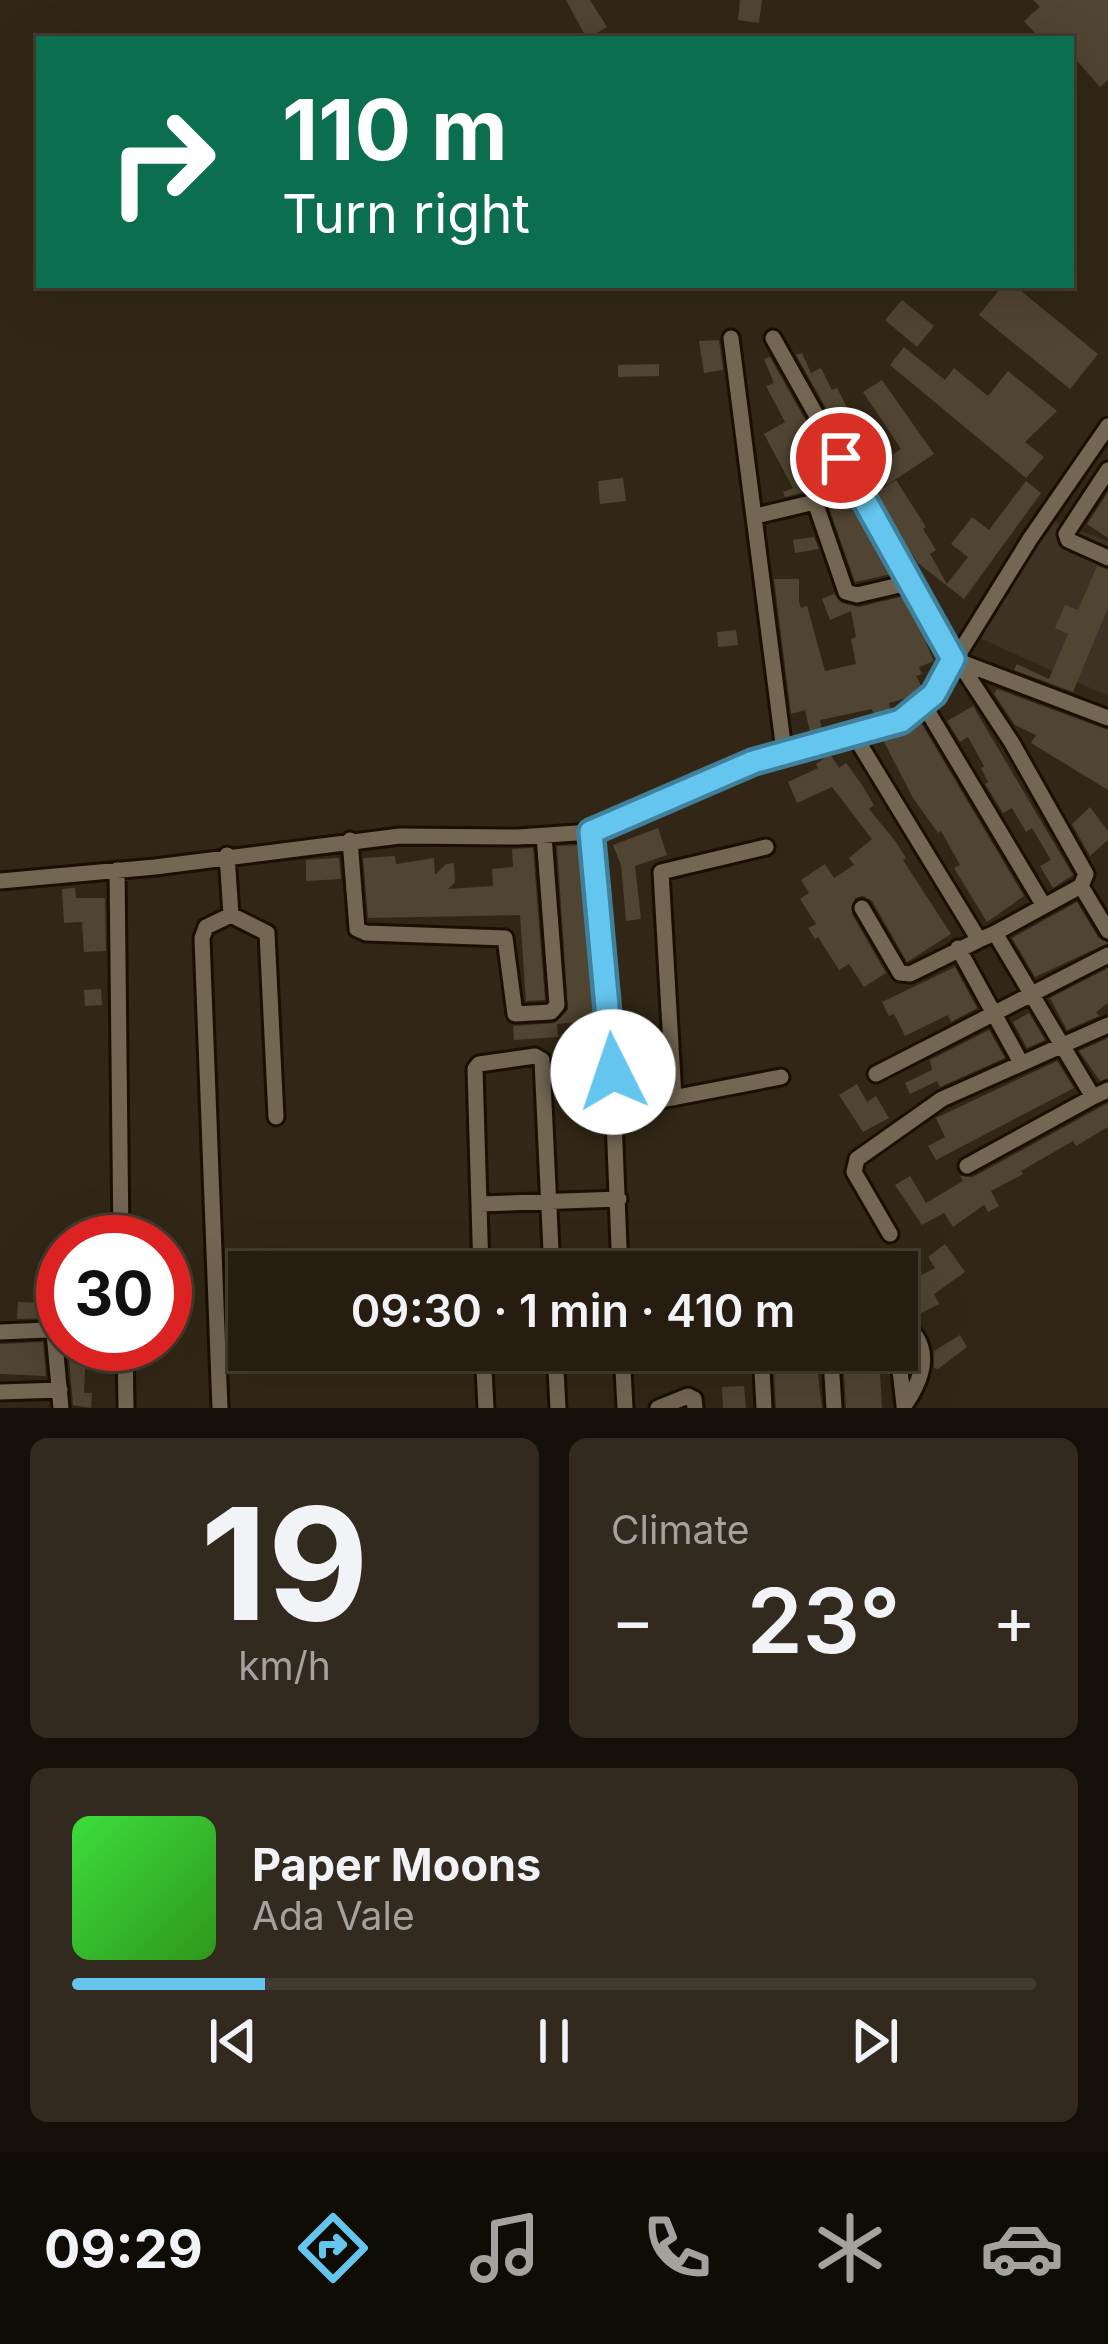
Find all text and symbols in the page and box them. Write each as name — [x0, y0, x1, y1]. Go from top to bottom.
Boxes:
text: 110 m — [282, 79, 508, 180]
icon: right — [84, 84, 240, 240]
text: Turn right — [282, 181, 530, 246]
pin — [790, 407, 892, 509]
icon: arrive — [808, 425, 874, 491]
position arrow — [550, 1009, 676, 1135]
speed limit sign: 30 — [36, 1215, 192, 1371]
text: 09:30 · 1 min · 410 m — [351, 1283, 795, 1338]
text: 19 — [200, 1469, 369, 1658]
text: Climate — [611, 1506, 750, 1553]
text: 23° — [747, 1566, 900, 1675]
text: − — [611, 1580, 655, 1660]
text: + — [992, 1580, 1036, 1660]
text: km/h — [238, 1642, 331, 1689]
text: Paper Moons — [252, 1837, 541, 1892]
text: Ada Vale — [252, 1892, 415, 1939]
icon: previous — [200, 2008, 266, 2074]
icon: pause — [521, 2008, 587, 2074]
icon: next — [842, 2008, 908, 2074]
icon: directions — [291, 2206, 375, 2290]
icon: music — [463, 2206, 547, 2290]
icon: phone — [635, 2206, 719, 2290]
icon: climate — [808, 2206, 892, 2290]
icon: car — [980, 2206, 1064, 2290]
text: 09:29 — [44, 2216, 203, 2281]

